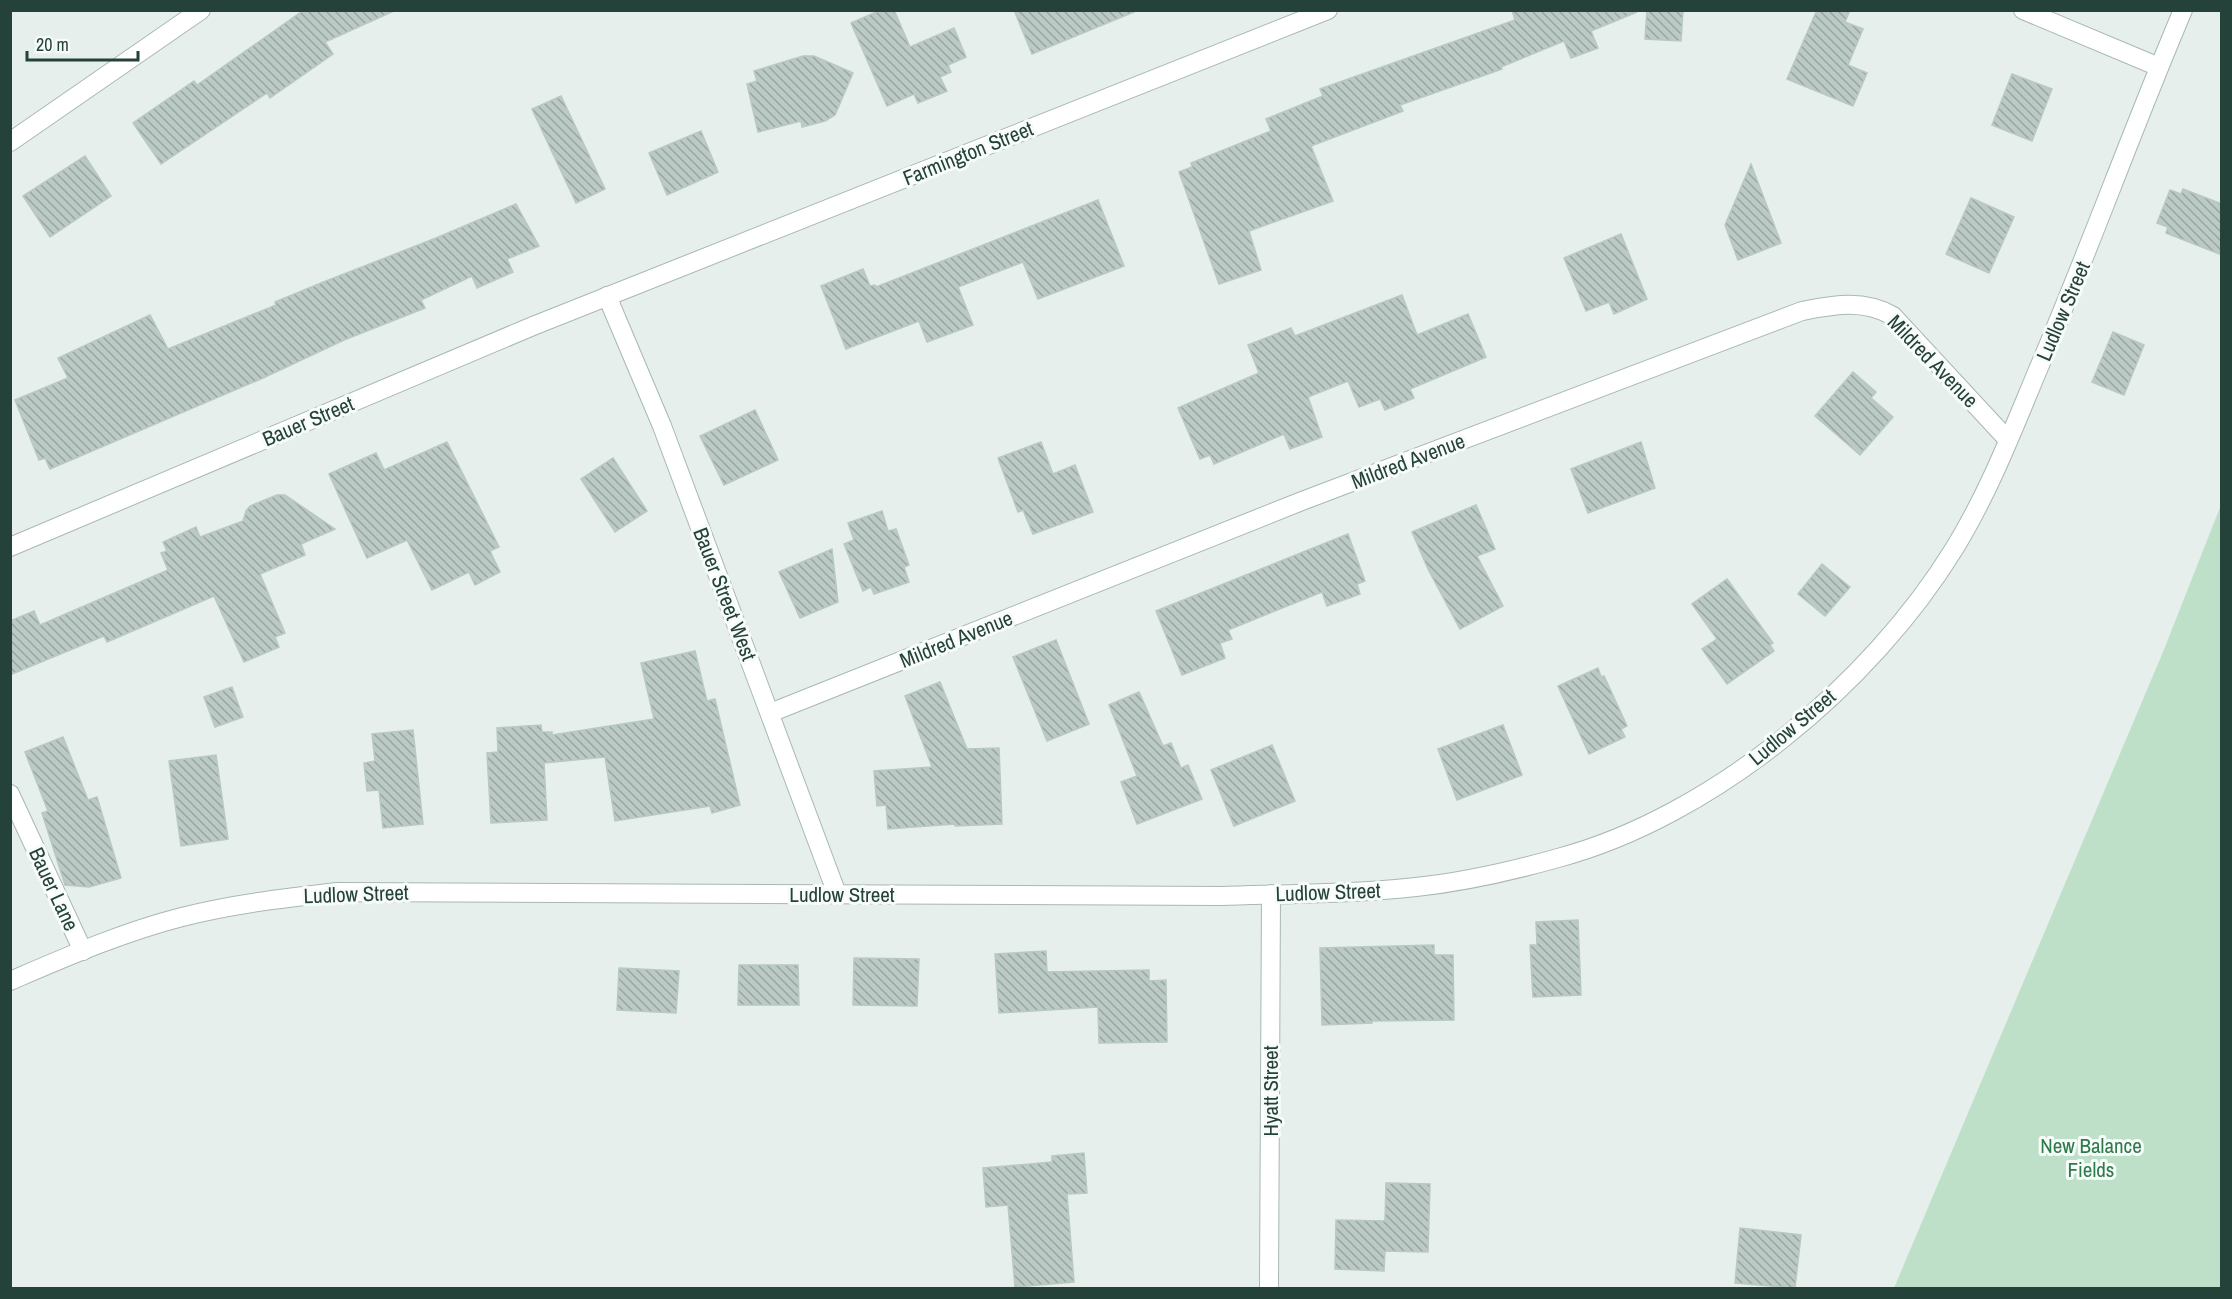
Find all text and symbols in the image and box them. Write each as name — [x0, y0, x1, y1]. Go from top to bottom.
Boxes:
scale bar — [27, 24, 138, 62]
text: 20 m — [36, 32, 69, 57]
street label: Farmington Street — [899, 114, 1038, 192]
street label: Ludlow Street — [2029, 257, 2097, 365]
street label: Mildred Avenue — [1881, 308, 1985, 414]
street label: Bauer Street — [258, 389, 358, 453]
street label: Mildred Avenue — [1347, 426, 1469, 496]
street label: Bauer Street West — [686, 523, 764, 665]
street label: Mildred Avenue — [895, 603, 1017, 675]
street label: Ludlow Street — [1742, 682, 1842, 772]
street label: Bauer Lane — [22, 843, 86, 935]
street label: Ludlow Street — [1275, 876, 1381, 908]
street label: Ludlow Street — [303, 878, 409, 910]
street label: Ludlow Street — [789, 880, 895, 909]
street label: Hyatt Street — [1256, 1045, 1285, 1136]
park label: New Balance Fields — [2040, 1131, 2142, 1184]

